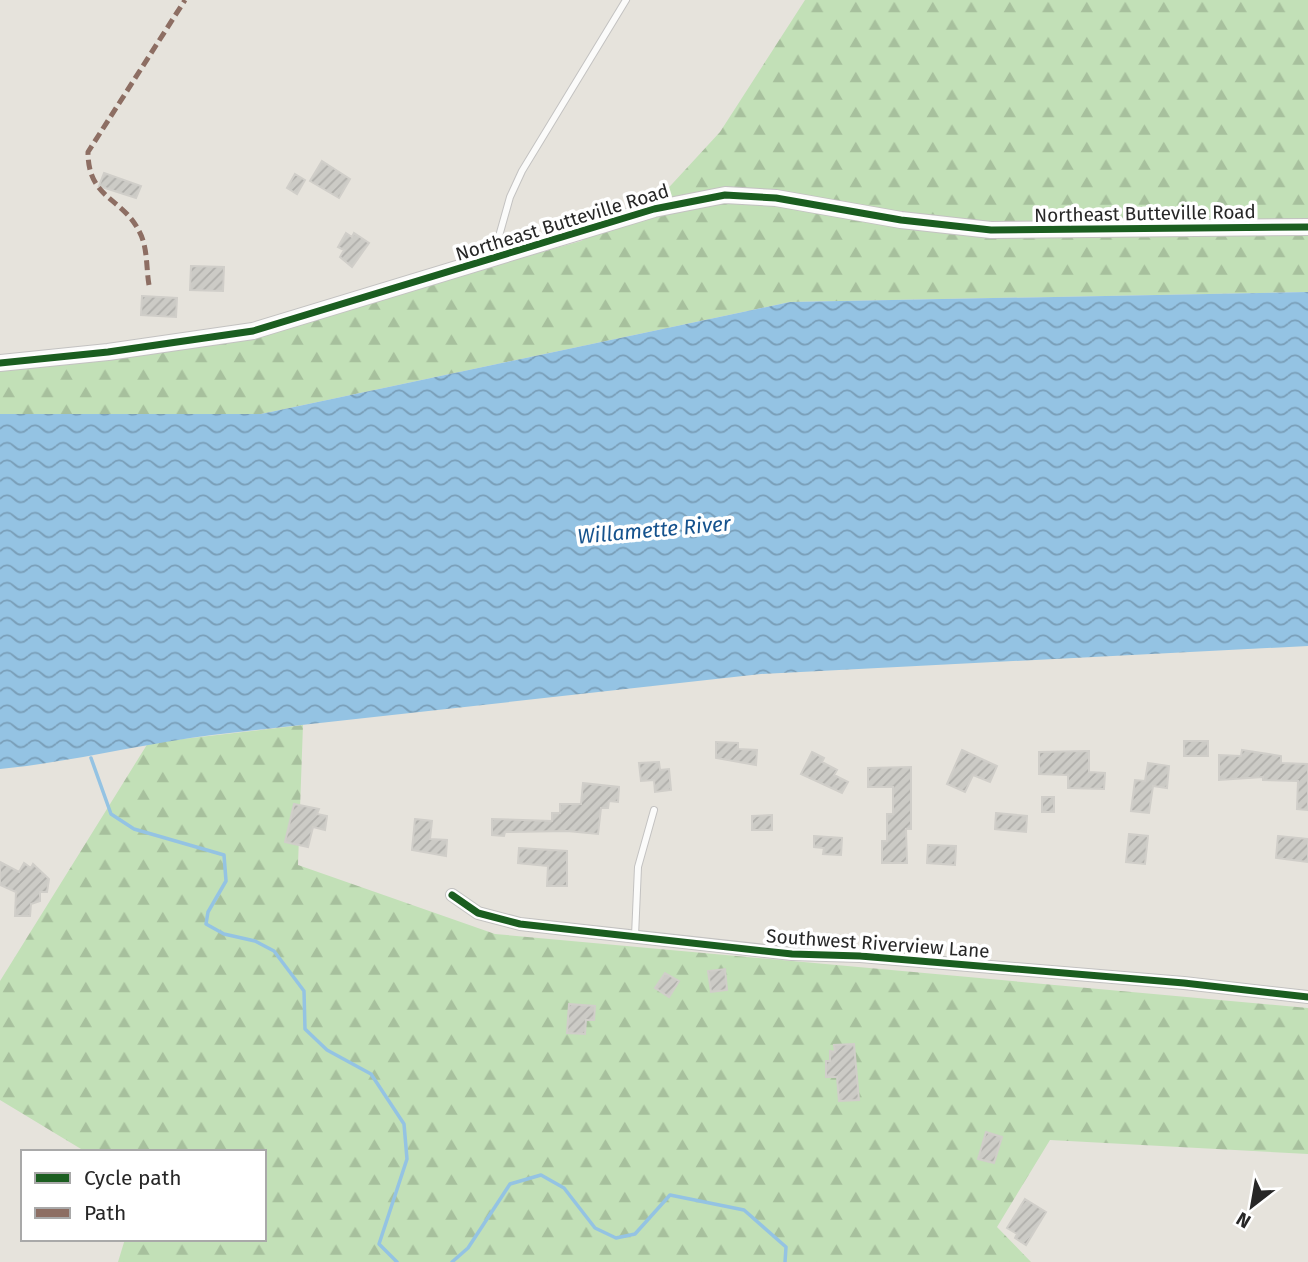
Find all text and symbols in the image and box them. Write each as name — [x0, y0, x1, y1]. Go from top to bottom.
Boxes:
street label: Northeast Butteville Road — [453, 179, 672, 266]
street label: Northeast Butteville Road — [1034, 200, 1256, 227]
water label: Willamette River — [576, 510, 733, 550]
street label: Southwest Riverview Lane — [765, 924, 990, 963]
legend — [21, 1150, 266, 1241]
text: Cycle path — [84, 1165, 182, 1191]
north arrow — [1217, 1171, 1287, 1241]
text: Path — [84, 1200, 126, 1226]
text: N — [1232, 1207, 1255, 1233]

